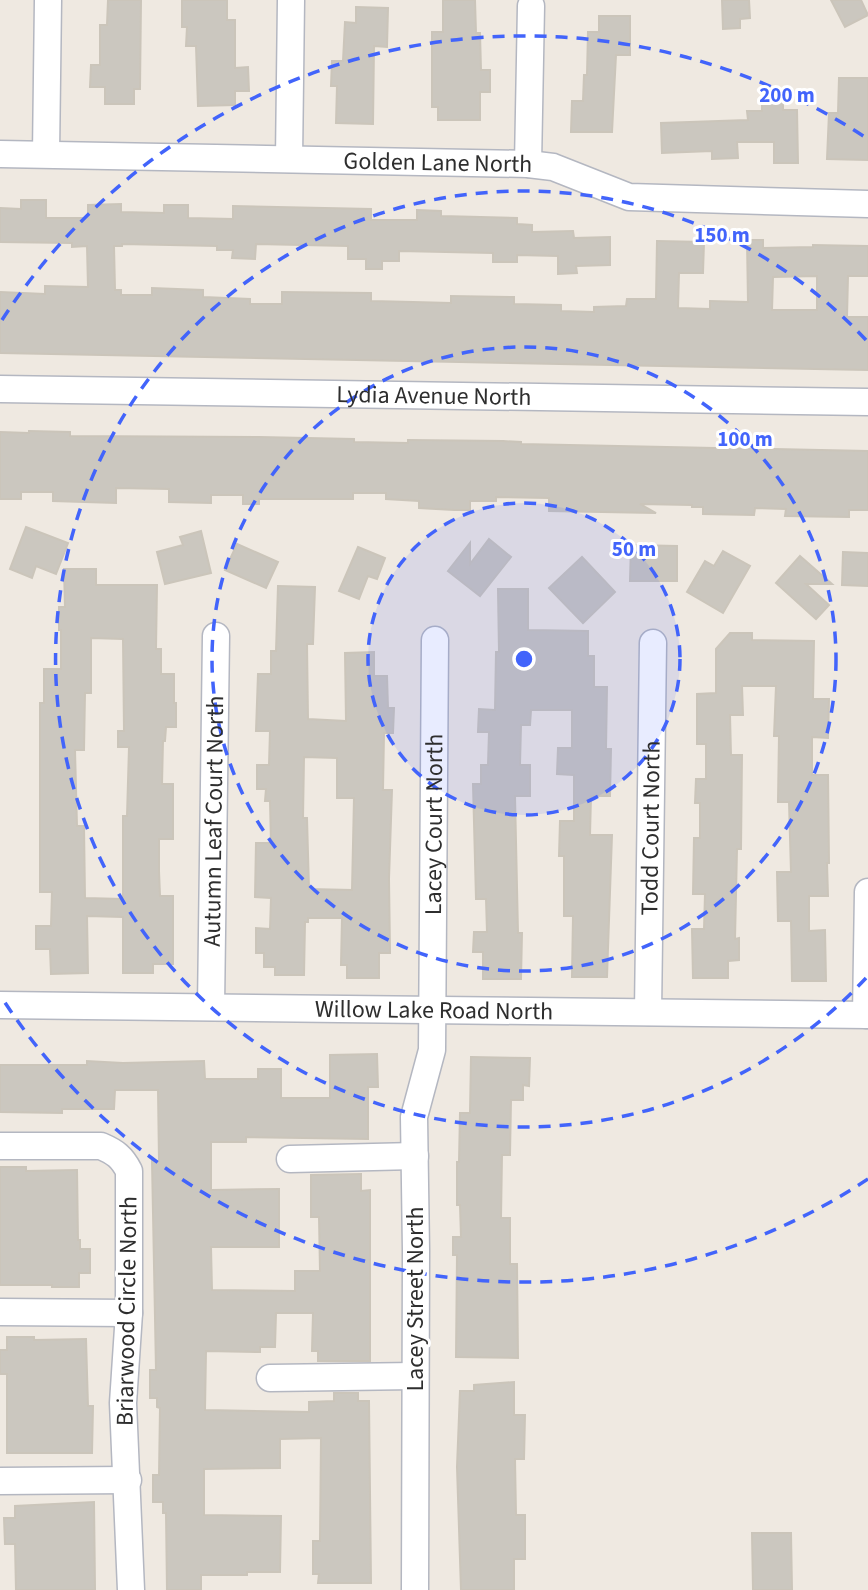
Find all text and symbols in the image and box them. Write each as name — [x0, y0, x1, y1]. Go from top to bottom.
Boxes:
text: 200 m — [759, 80, 815, 110]
street label: Golden Lane North — [343, 143, 533, 182]
text: 150 m — [694, 220, 750, 250]
street label: Lydia Avenue North — [336, 377, 532, 414]
text: 100 m — [717, 424, 773, 454]
text: 50 m — [612, 534, 656, 564]
centre of rings — [512, 647, 536, 671]
street label: Autumn Leaf Court North — [194, 695, 233, 947]
street label: Lacey Court North — [415, 734, 452, 915]
street label: Todd Court North — [632, 740, 669, 916]
street label: Willow Lake Road North — [315, 991, 553, 1029]
street label: Briarwood Circle North — [107, 1196, 147, 1426]
street label: Lacey Street North — [398, 1206, 433, 1392]

